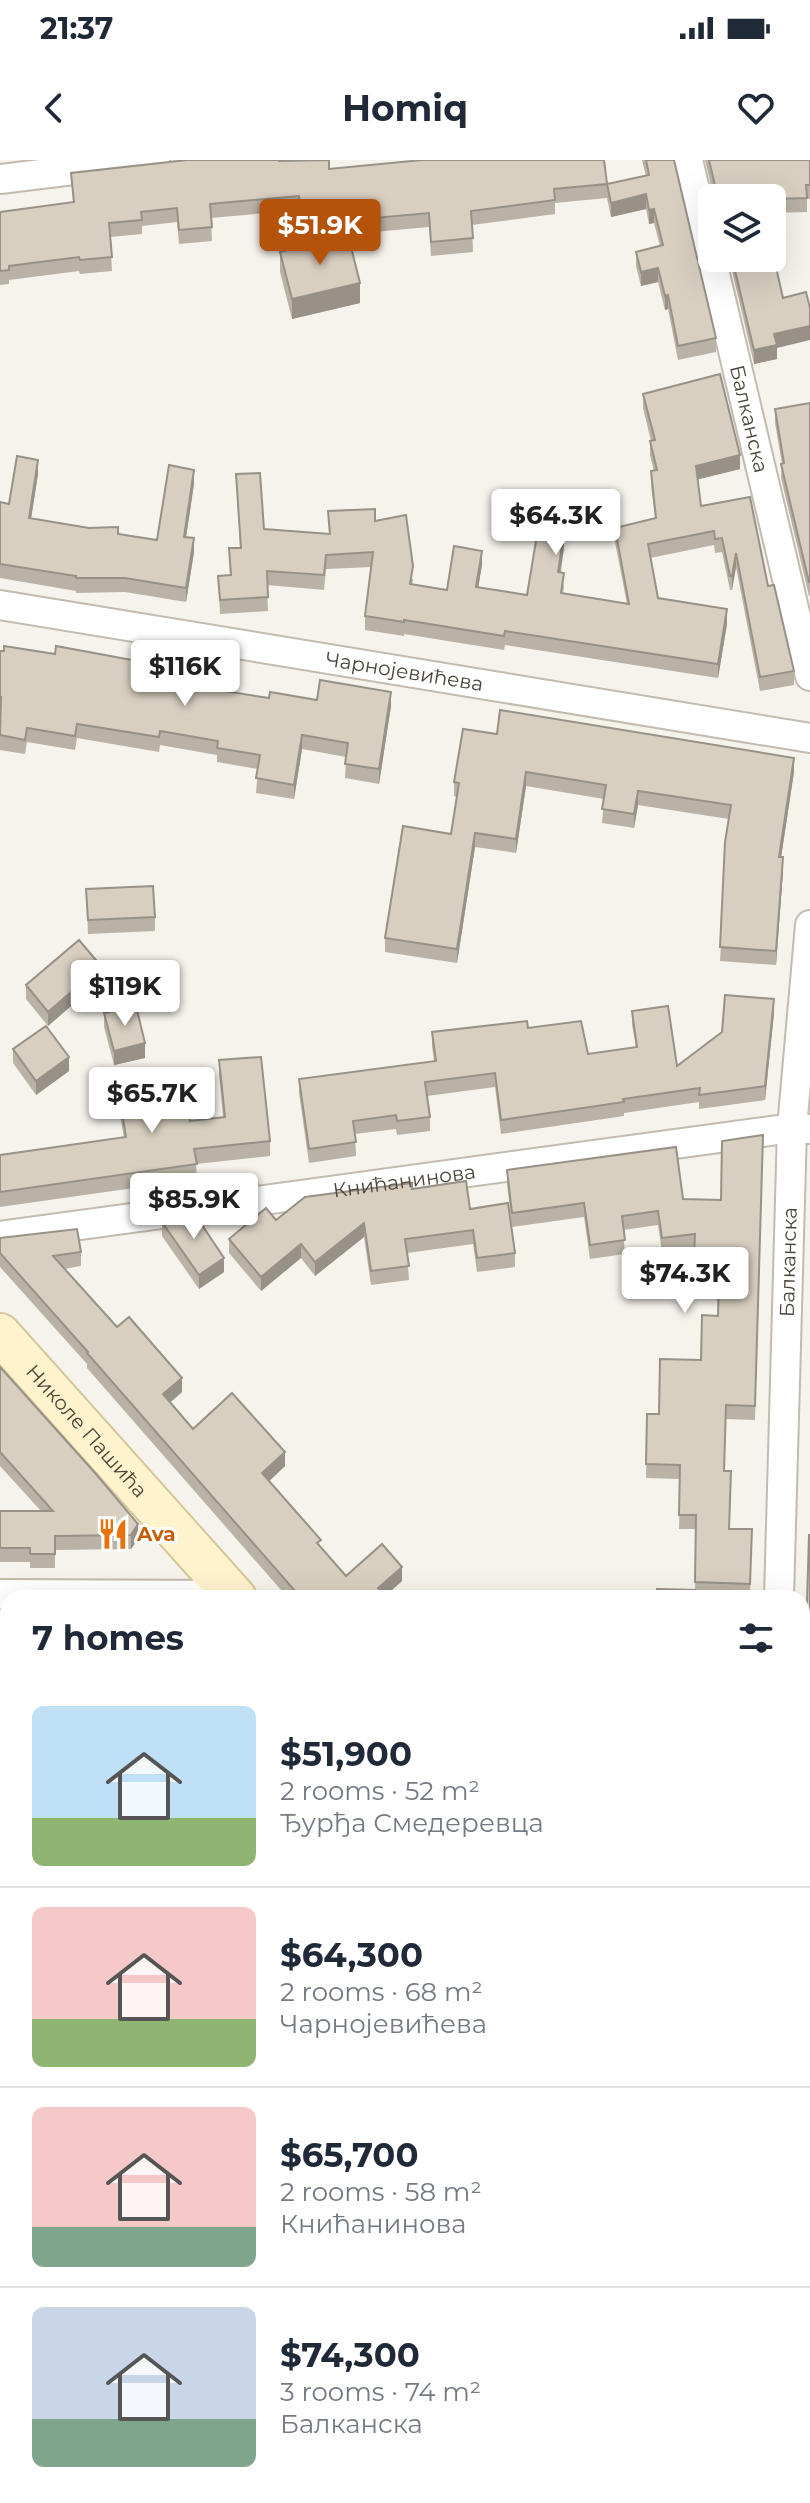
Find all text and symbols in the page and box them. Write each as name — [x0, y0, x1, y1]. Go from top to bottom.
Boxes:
text: 21:37 — [40, 10, 113, 47]
icon: back — [32, 86, 76, 130]
text: Homiq — [342, 86, 468, 130]
icon: heart — [734, 86, 778, 130]
map controls — [698, 184, 786, 272]
button: layers — [698, 184, 786, 272]
pin: $51.9K — [255, 199, 385, 267]
text: $51.9K — [278, 209, 362, 241]
street label: Балканска — [725, 363, 774, 475]
pin: $64.3K — [491, 489, 621, 557]
text: $64.3K — [509, 499, 603, 531]
pin: $116K — [129, 640, 241, 708]
street label: Чарнојевићева — [324, 647, 485, 696]
text: $116K — [149, 650, 221, 682]
pin: $119K — [69, 960, 181, 1028]
text: $119K — [89, 970, 161, 1002]
pin: $65.7K — [87, 1067, 217, 1135]
text: $65.7K — [107, 1077, 197, 1109]
street label: Книћанинова — [332, 1159, 477, 1202]
pin: $85.9K — [129, 1173, 259, 1241]
text: $85.9K — [148, 1183, 240, 1215]
street label: Балканска — [775, 1207, 802, 1317]
pin: $74.3K — [620, 1247, 750, 1315]
text: $74.3K — [640, 1257, 730, 1289]
street label: Николе Пашића — [21, 1360, 152, 1502]
restaurant icon: Ava — [96, 1517, 130, 1551]
place label: Ava — [136, 1522, 176, 1546]
icon: filters — [734, 1616, 778, 1660]
text: 7 homes — [32, 1617, 184, 1659]
text: $51,900 — [280, 1733, 412, 1775]
icon: home — [96, 1738, 192, 1834]
text: 2 rooms · 52 m² — [280, 1775, 480, 1807]
text: Ђурђа Смедеревца — [280, 1807, 544, 1839]
text: $64,300 — [280, 1934, 423, 1976]
icon: home — [96, 1939, 192, 2035]
text: 2 rooms · 68 m² — [280, 1976, 483, 2008]
text: Чарнојевићева — [280, 2008, 487, 2040]
text: $65,700 — [280, 2134, 419, 2176]
icon: home — [96, 2139, 192, 2235]
text: 2 rooms · 58 m² — [280, 2176, 482, 2208]
text: Книћанинова — [280, 2208, 467, 2240]
text: $74,300 — [280, 2334, 420, 2376]
icon: home — [96, 2339, 192, 2435]
text: 3 rooms · 74 m² — [280, 2376, 481, 2408]
text: Балканска — [280, 2408, 423, 2440]

